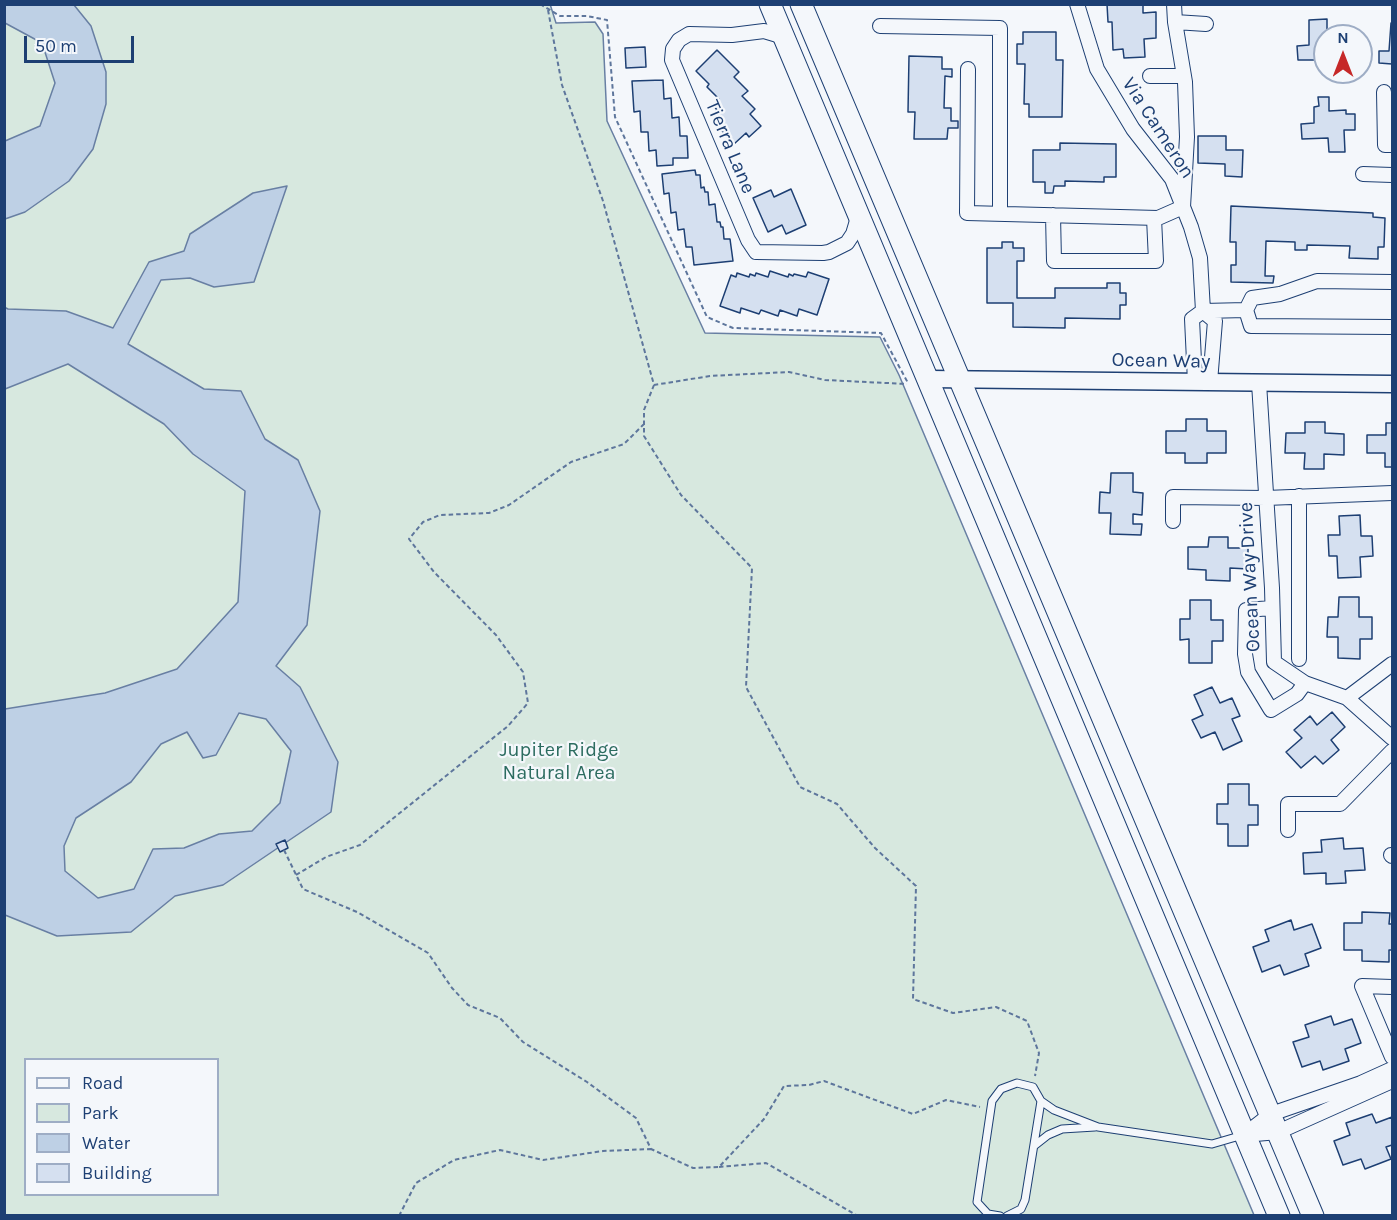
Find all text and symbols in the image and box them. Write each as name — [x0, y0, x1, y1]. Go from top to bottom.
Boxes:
scale bar — [27, 24, 136, 62]
north arrow — [1313, 24, 1373, 84]
text: N — [1337, 28, 1349, 47]
text: 50 m — [35, 35, 77, 57]
street label: Via Cameron — [1116, 73, 1200, 183]
street label: Tierra Lane — [700, 97, 760, 197]
street label: Ocean Way — [1111, 348, 1211, 374]
street label: Ocean Way Drive — [1234, 501, 1266, 653]
park label: Jupiter Ridge Natural Area — [499, 738, 619, 785]
legend — [24, 1058, 219, 1196]
text: Road — [82, 1072, 123, 1094]
text: Park — [82, 1102, 119, 1124]
text: Water — [82, 1132, 130, 1154]
text: Building — [82, 1162, 152, 1184]

